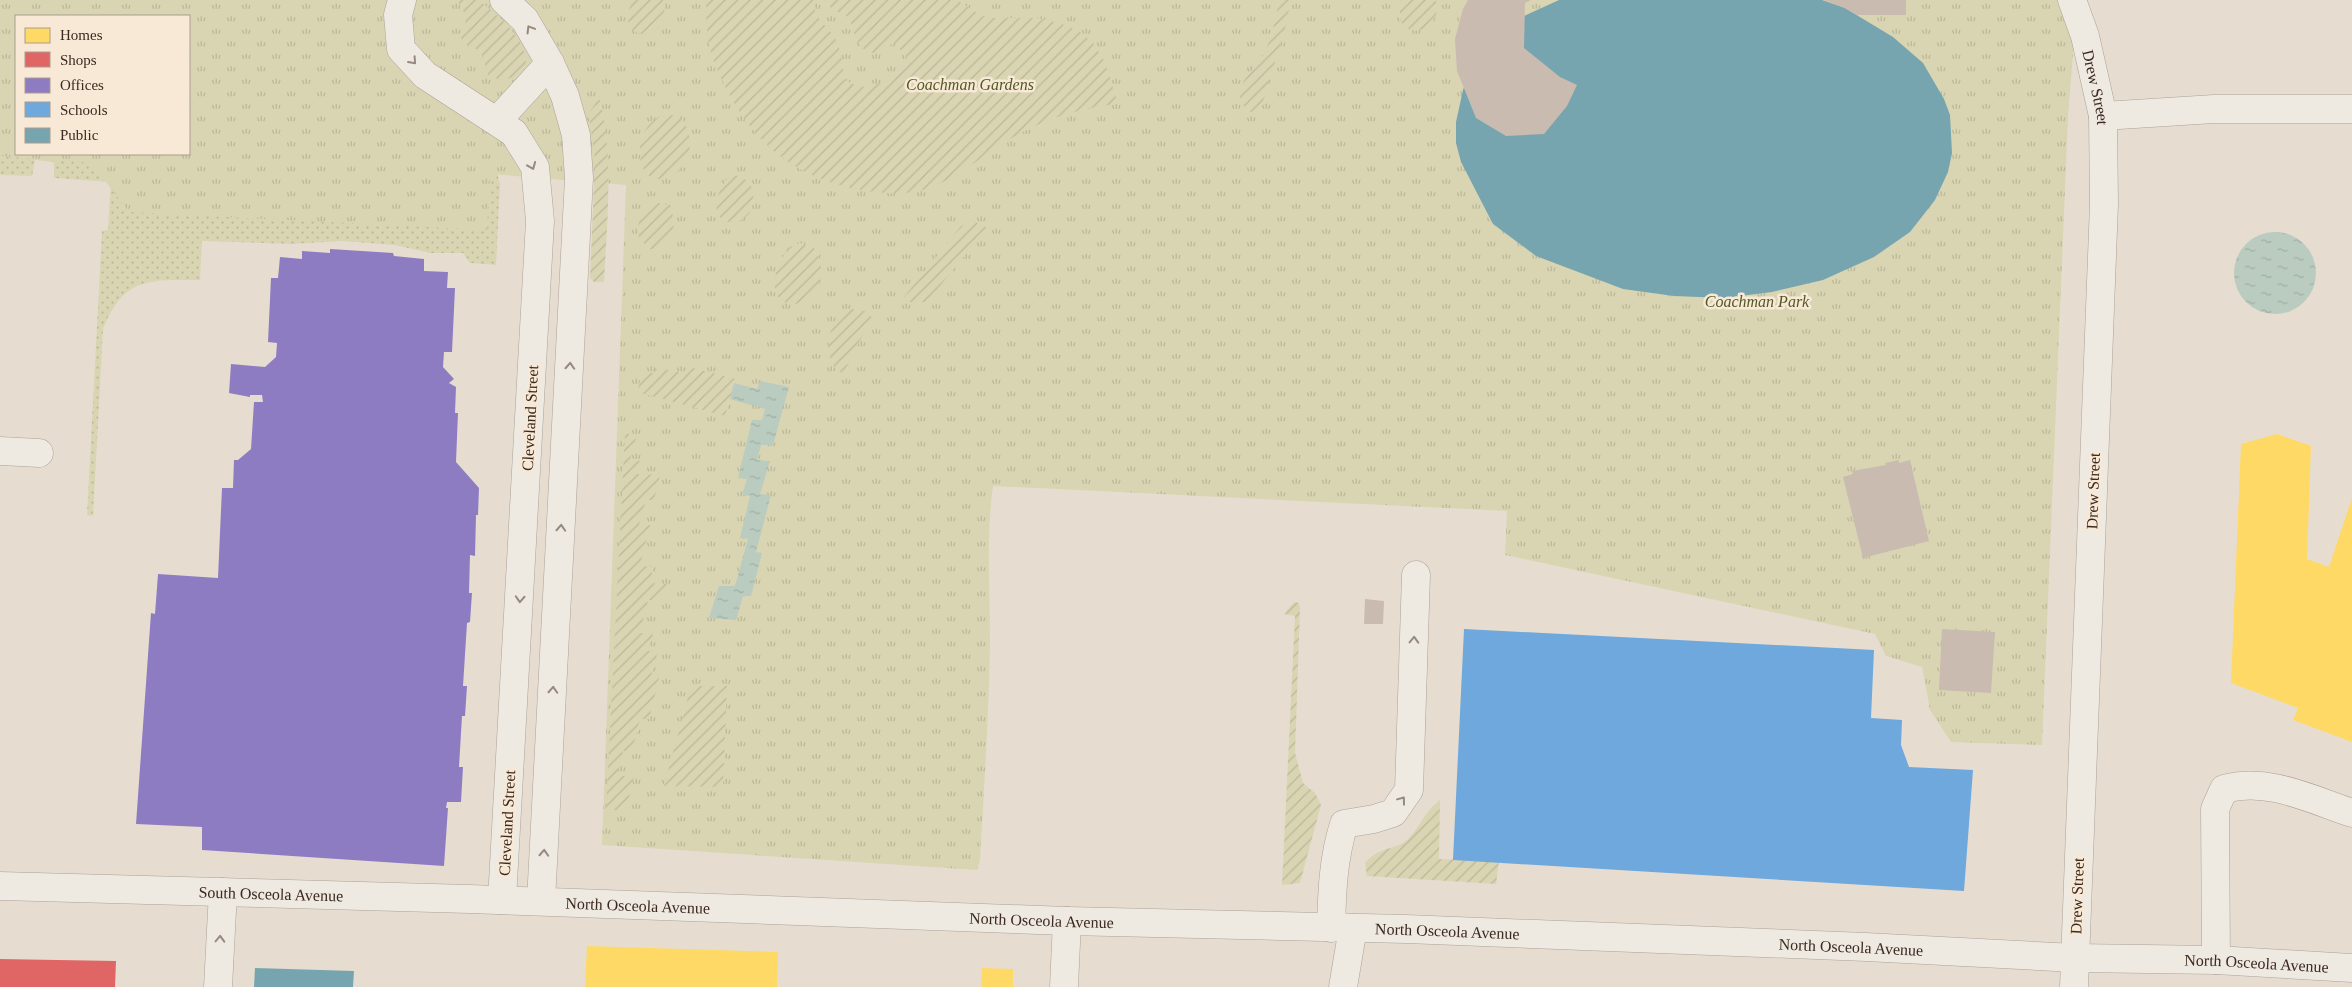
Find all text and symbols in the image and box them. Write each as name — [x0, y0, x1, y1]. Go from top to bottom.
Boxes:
legend — [15, 15, 190, 155]
one-way arrow — [526, 25, 536, 34]
text: Homes — [60, 27, 103, 43]
street label: Drew Street — [2080, 48, 2112, 126]
text: Shops — [60, 52, 97, 68]
one-way arrow — [407, 56, 416, 65]
park label: Coachman Gardens — [906, 76, 1034, 93]
text: Offices — [60, 77, 104, 93]
text: Schools — [60, 102, 108, 118]
text: Public — [60, 127, 99, 143]
one-way arrow — [526, 161, 537, 170]
park label: Coachman Park — [1705, 293, 1810, 310]
one-way arrow — [564, 362, 575, 370]
street label: Cleveland Street — [519, 364, 541, 471]
street label: Drew Street — [2083, 452, 2103, 530]
one-way arrow — [556, 524, 567, 532]
one-way arrow — [514, 595, 525, 603]
one-way arrow — [1409, 636, 1419, 644]
one-way arrow — [547, 686, 558, 694]
street label: Cleveland Street — [496, 769, 518, 876]
one-way arrow — [1397, 797, 1405, 806]
one-way arrow — [538, 848, 549, 856]
street label: Drew Street — [2067, 857, 2087, 935]
street label: South Osceola Avenue — [198, 883, 343, 904]
street label: North Osceola Avenue — [565, 894, 710, 916]
street label: North Osceola Avenue — [969, 909, 1114, 931]
street label: North Osceola Avenue — [1375, 920, 1520, 942]
one-way arrow — [215, 935, 226, 943]
street label: North Osceola Avenue — [1778, 935, 1924, 958]
street label: North Osceola Avenue — [2184, 951, 2329, 975]

